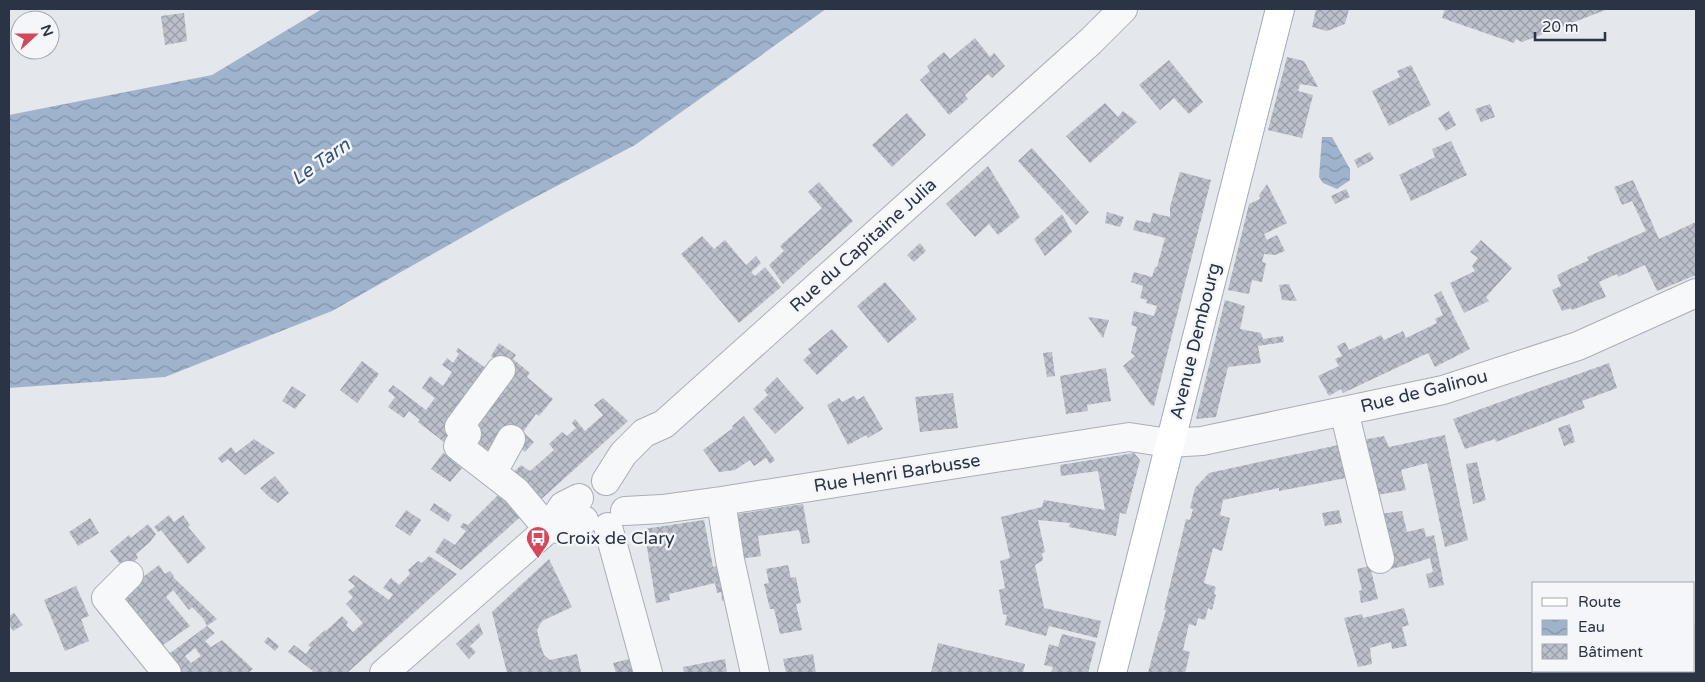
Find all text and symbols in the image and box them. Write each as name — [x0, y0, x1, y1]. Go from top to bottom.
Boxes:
north arrow — [10, 10, 60, 60]
scale bar — [1535, 10, 1605, 42]
text: 20 m — [1542, 18, 1579, 36]
text: N — [37, 22, 57, 39]
water label: Le Tarn — [287, 134, 354, 190]
street label: Rue du Capitaine Julia — [785, 173, 941, 317]
street label: Avenue Dembourg — [1165, 261, 1225, 421]
street label: Rue de Galinou — [1358, 365, 1490, 417]
street label: Rue Henri Barbusse — [812, 449, 982, 497]
bus stop icon: Croix de Clary — [525, 525, 551, 559]
place label: Croix de Clary — [556, 527, 675, 549]
legend — [1532, 582, 1695, 672]
text: Route — [1578, 593, 1621, 611]
text: Eau — [1578, 618, 1605, 636]
text: Bâtiment — [1578, 643, 1643, 661]

